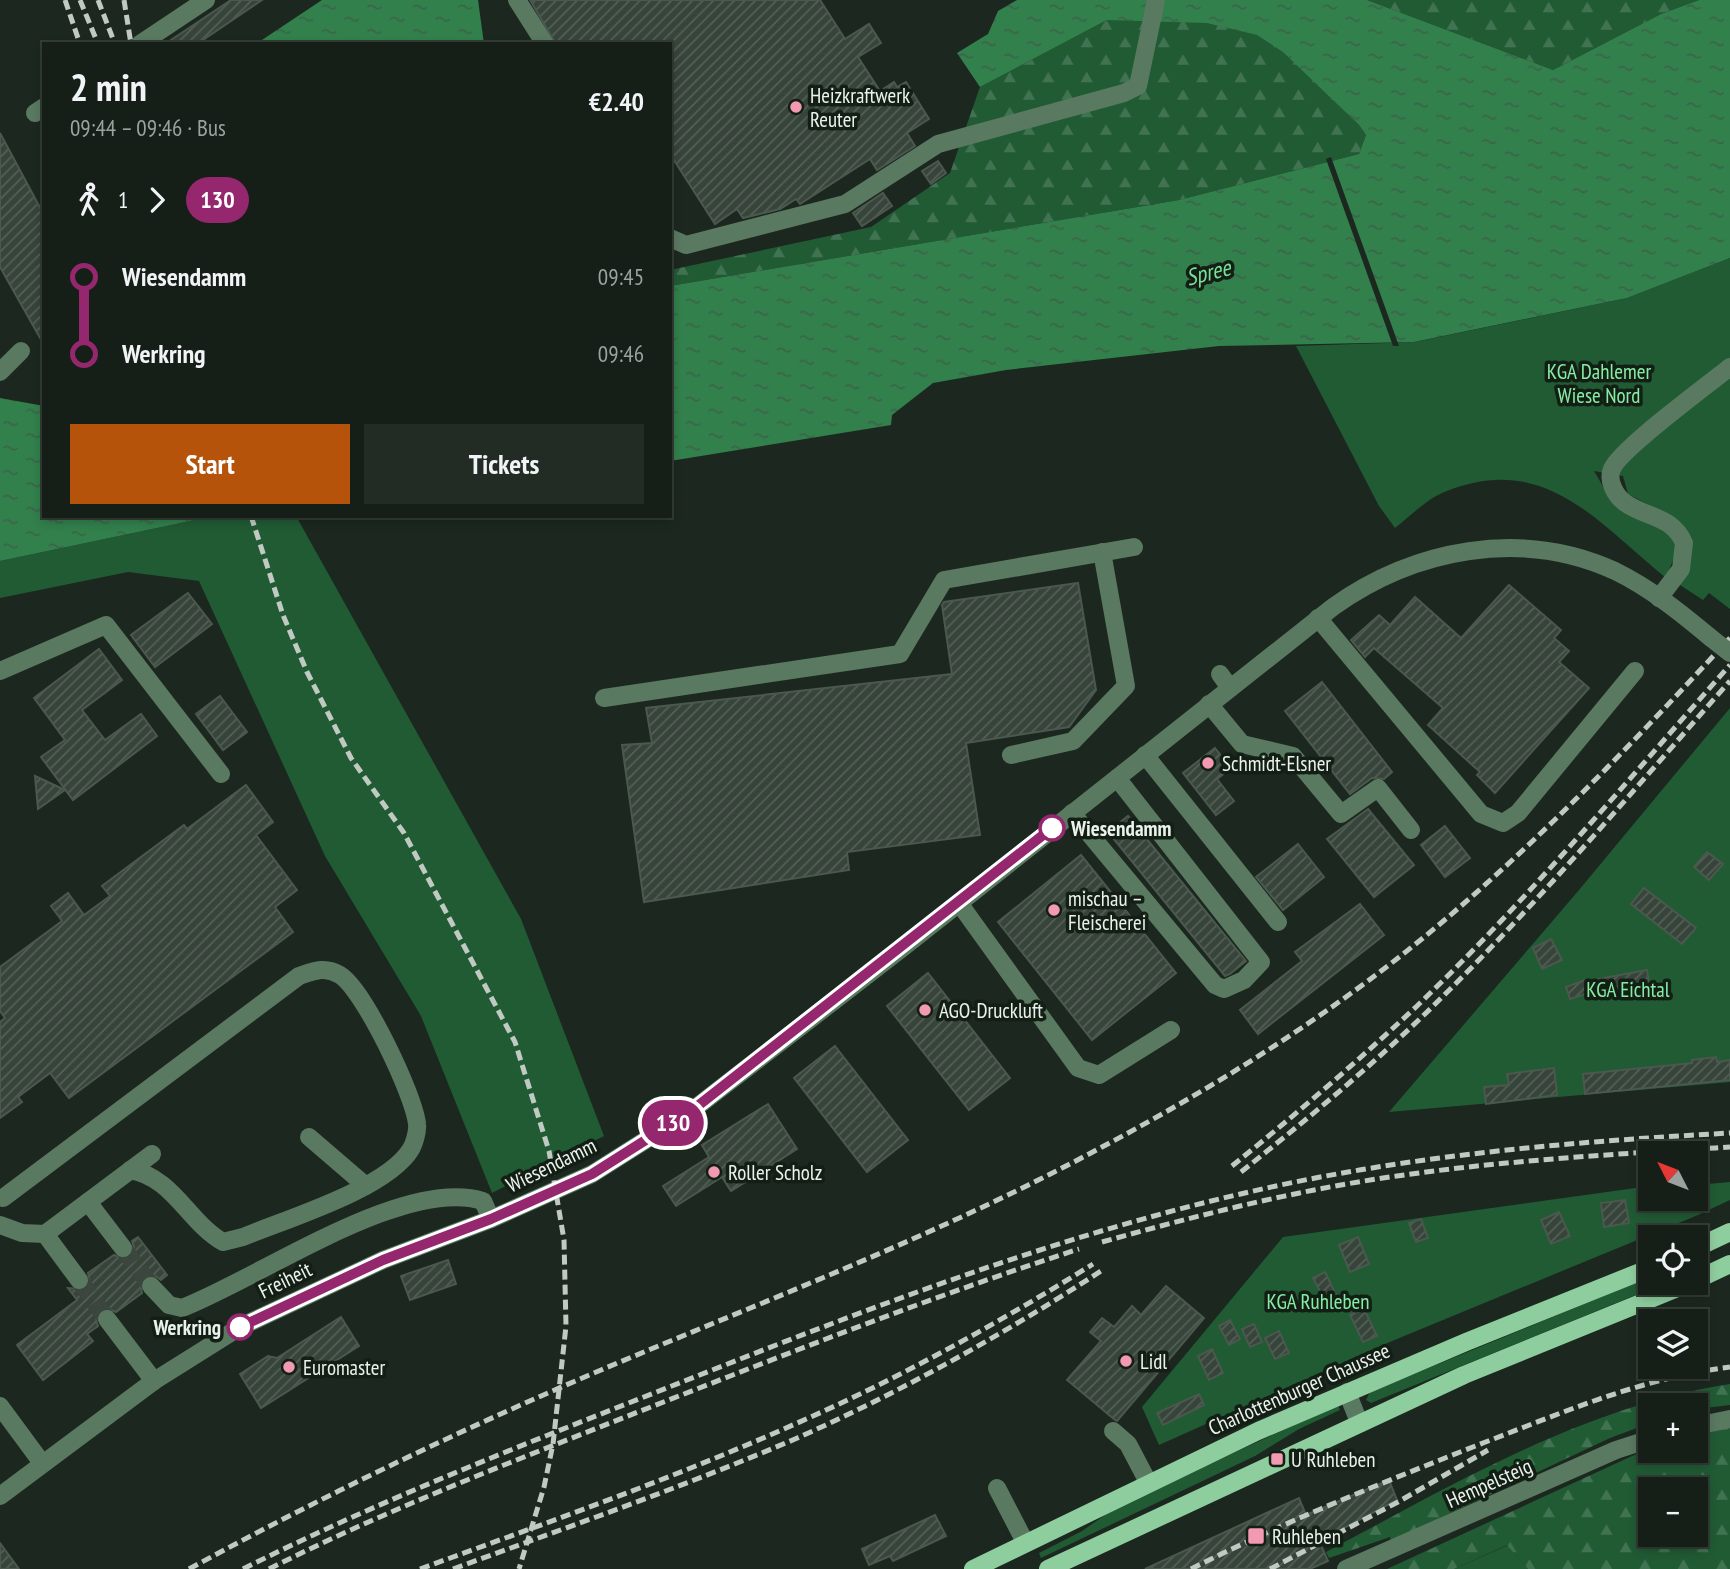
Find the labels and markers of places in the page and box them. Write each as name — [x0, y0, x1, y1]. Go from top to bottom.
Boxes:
place label: Heizkraftwerk Reuter — [810, 82, 910, 133]
marker: Heizkraftwerk Reuter — [788, 99, 804, 115]
place label: Schmidt-Elsner — [1222, 750, 1331, 777]
marker: Schmidt-Elsner — [1200, 755, 1216, 771]
marker: Wiesendamm — [1039, 815, 1065, 841]
place label: Wiesendamm — [1070, 815, 1171, 842]
place label: mischau – Fleischerei — [1068, 885, 1146, 936]
marker: mischau – Fleischerei — [1046, 902, 1062, 918]
place label: AGO-Druckluft — [939, 997, 1043, 1024]
marker: AGO-Druckluft — [917, 1002, 933, 1018]
place label: Roller Scholz — [728, 1159, 822, 1186]
marker: Roller Scholz — [706, 1164, 722, 1180]
place label: Werkring — [152, 1314, 221, 1341]
marker: Werkring — [227, 1314, 253, 1340]
place label: Lidl — [1140, 1348, 1167, 1375]
marker: Lidl — [1118, 1353, 1134, 1369]
place label: Euromaster — [303, 1354, 385, 1381]
marker: Euromaster — [281, 1359, 297, 1375]
place label: U Ruhleben — [1291, 1446, 1375, 1473]
marker: U Ruhleben — [1269, 1451, 1285, 1467]
place label: Ruhleben — [1272, 1523, 1341, 1550]
marker: Ruhleben — [1246, 1526, 1266, 1546]

